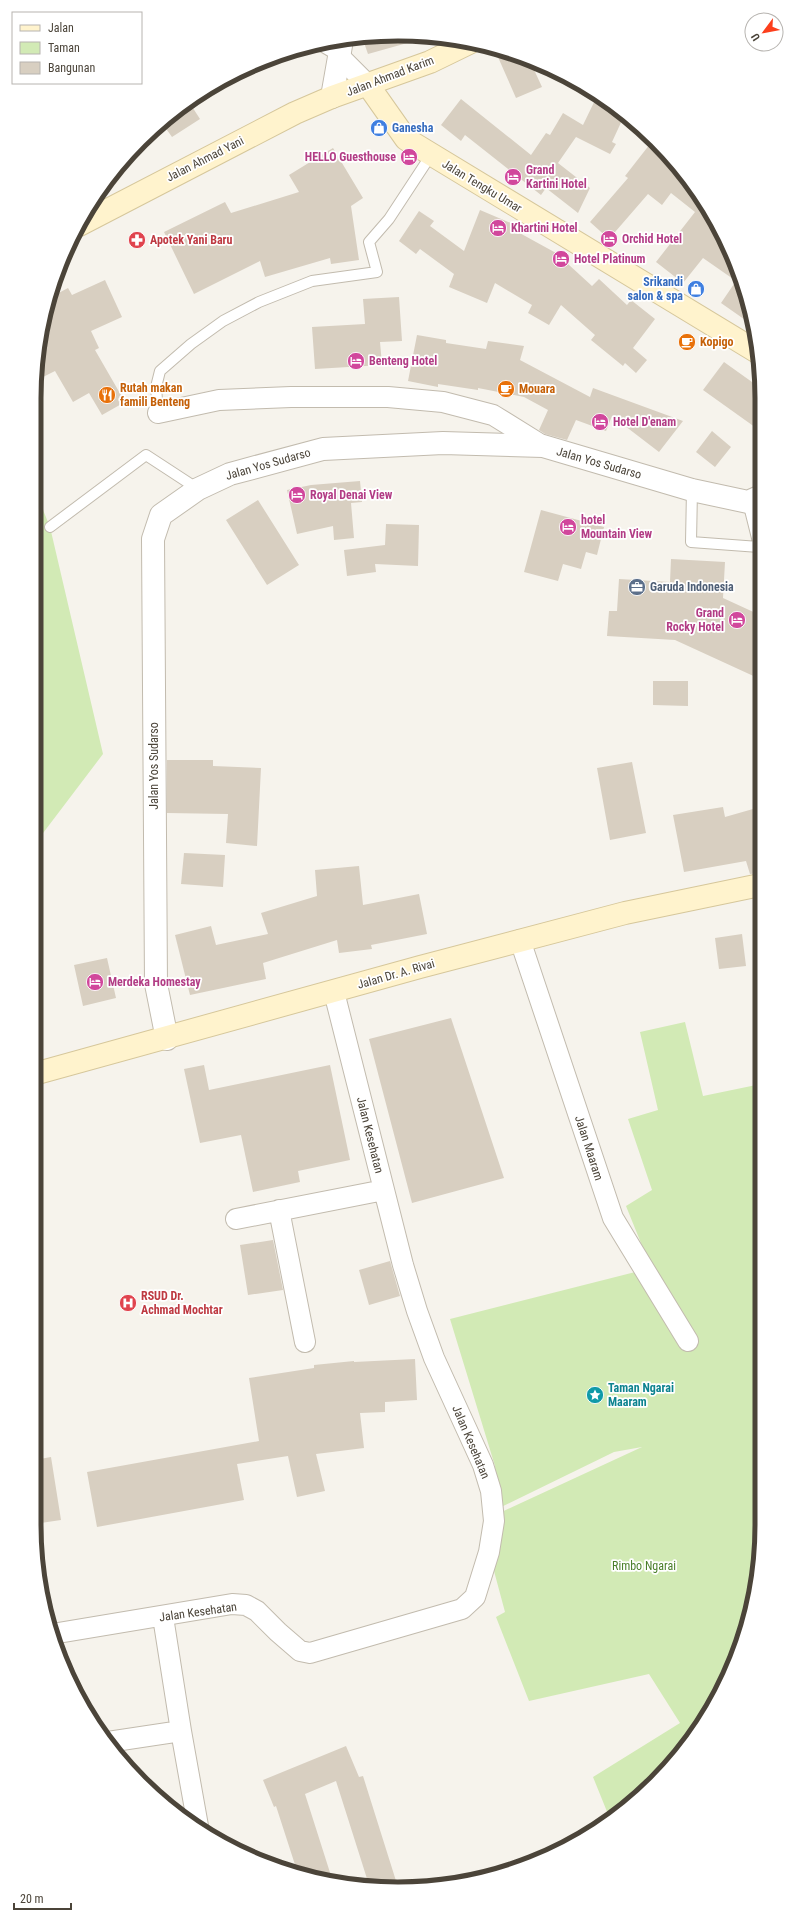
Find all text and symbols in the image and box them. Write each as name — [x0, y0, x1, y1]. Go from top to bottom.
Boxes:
legend — [12, 12, 142, 84]
north arrow — [744, 12, 784, 52]
text: Jalan — [48, 21, 74, 35]
text: U — [749, 31, 763, 43]
text: Taman — [48, 41, 80, 55]
street label: Jalan Ahmad Karim — [344, 53, 436, 99]
text: Bangunan — [48, 61, 95, 75]
shop icon: Ganesha — [369, 118, 389, 138]
place label: Ganesha — [392, 121, 434, 135]
street label: Jalan Ahmad Yani — [164, 133, 246, 185]
hotel icon: HELLO Guesthouse — [399, 147, 419, 167]
place label: HELLO Guesthouse — [305, 150, 396, 164]
street label: Jalan Tengku Umar — [440, 157, 525, 215]
place label: Grand Kartini Hotel — [526, 163, 587, 191]
hotel icon: Grand Kartini Hotel — [503, 167, 523, 187]
hotel icon: Khartini Hotel — [488, 218, 508, 238]
place label: Khartini Hotel — [511, 221, 578, 235]
hotel icon: Orchid Hotel — [599, 229, 619, 249]
pharmacy icon: Apotek Yani Baru — [127, 230, 147, 250]
place label: Orchid Hotel — [622, 232, 682, 246]
place label: Apotek Yani Baru — [150, 233, 233, 247]
hotel icon: Hotel Platinum — [551, 249, 571, 269]
place label: Hotel Platinum — [574, 252, 646, 266]
place label: Srikandi salon & spa — [627, 275, 683, 303]
shop icon: Srikandi salon & spa — [686, 279, 706, 299]
cafe icon: Kopigo — [677, 332, 697, 352]
place label: Kopigo — [700, 335, 733, 349]
hotel icon: Benteng Hotel — [346, 351, 366, 371]
place label: Benteng Hotel — [369, 354, 437, 368]
cafe icon: Mouara — [496, 379, 516, 399]
place label: Rutah makan famili Benteng — [120, 381, 190, 409]
place label: Mouara — [519, 382, 555, 396]
restaurant icon: Rutah makan famili Benteng — [97, 385, 117, 405]
hotel icon: Hotel D'enam — [590, 412, 610, 432]
place label: Hotel D'enam — [613, 415, 676, 429]
street label: Jalan Yos Sudarso — [555, 444, 643, 482]
street label: Jalan Yos Sudarso — [224, 445, 312, 483]
hotel icon: Royal Denai View — [287, 485, 307, 505]
place label: Royal Denai View — [310, 488, 393, 502]
place label: hotel Mountain View — [581, 513, 653, 541]
hotel icon: hotel Mountain View — [558, 517, 578, 537]
office icon: Garuda Indonesia — [627, 577, 647, 597]
place label: Garuda Indonesia — [650, 580, 734, 594]
place label: Grand Rocky Hotel — [666, 606, 724, 634]
hotel icon: Grand Rocky Hotel — [727, 610, 747, 630]
street label: Jalan Yos Sudarso — [147, 722, 161, 810]
street label: Jalan Dr. A. Rivai — [356, 956, 436, 992]
hotel icon: Merdeka Homestay — [85, 972, 105, 992]
place label: Merdeka Homestay — [108, 975, 201, 989]
street label: Jalan Kesehatan — [354, 1095, 386, 1175]
street label: Jalan Maaram — [572, 1114, 606, 1182]
place label: RSUD Dr. Achmad Mochtar — [141, 1289, 223, 1317]
hospital icon: RSUD Dr. Achmad Mochtar — [118, 1293, 138, 1313]
place label: Taman Ngarai Maaram — [608, 1381, 674, 1409]
place icon: Taman Ngarai Maaram — [585, 1385, 605, 1405]
street label: Jalan Kesehatan — [449, 1403, 493, 1481]
park label: Rimbo Ngarai — [612, 1559, 676, 1573]
street label: Jalan Kesehatan — [158, 1600, 238, 1624]
scale bar — [14, 1885, 71, 1911]
text: 20 m — [20, 1892, 44, 1906]

